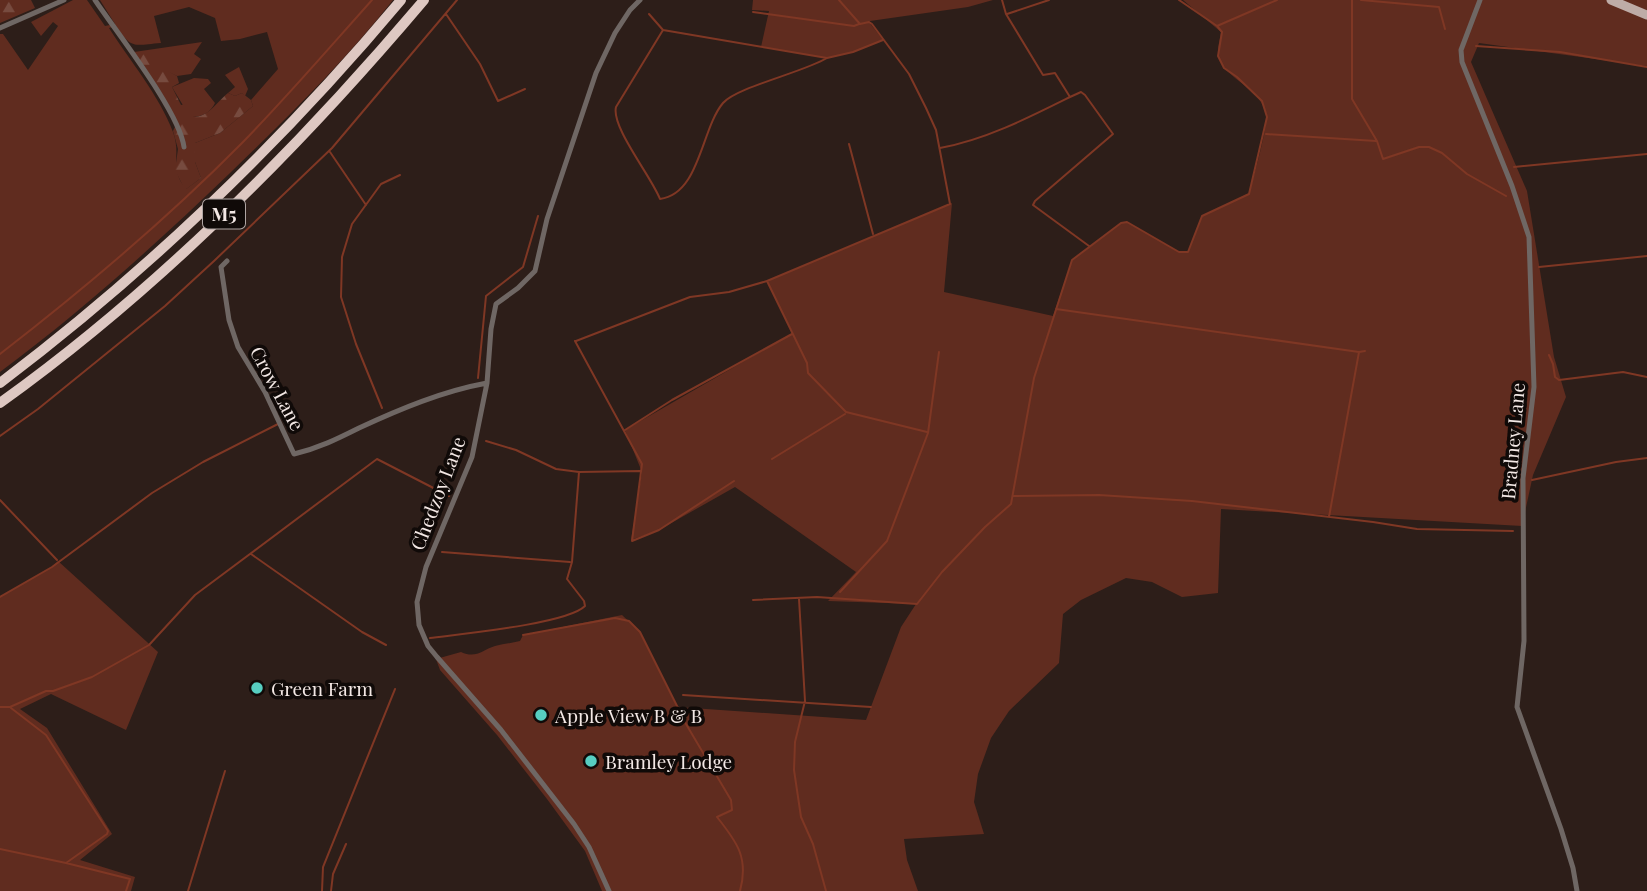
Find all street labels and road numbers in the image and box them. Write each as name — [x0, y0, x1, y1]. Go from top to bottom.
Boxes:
road number: M5 — [203, 200, 245, 229]
street label: Crow Lane — [245, 341, 311, 435]
street label: Bradney Lane — [1494, 382, 1530, 500]
street label: Chedzoy Lane — [403, 433, 471, 553]

